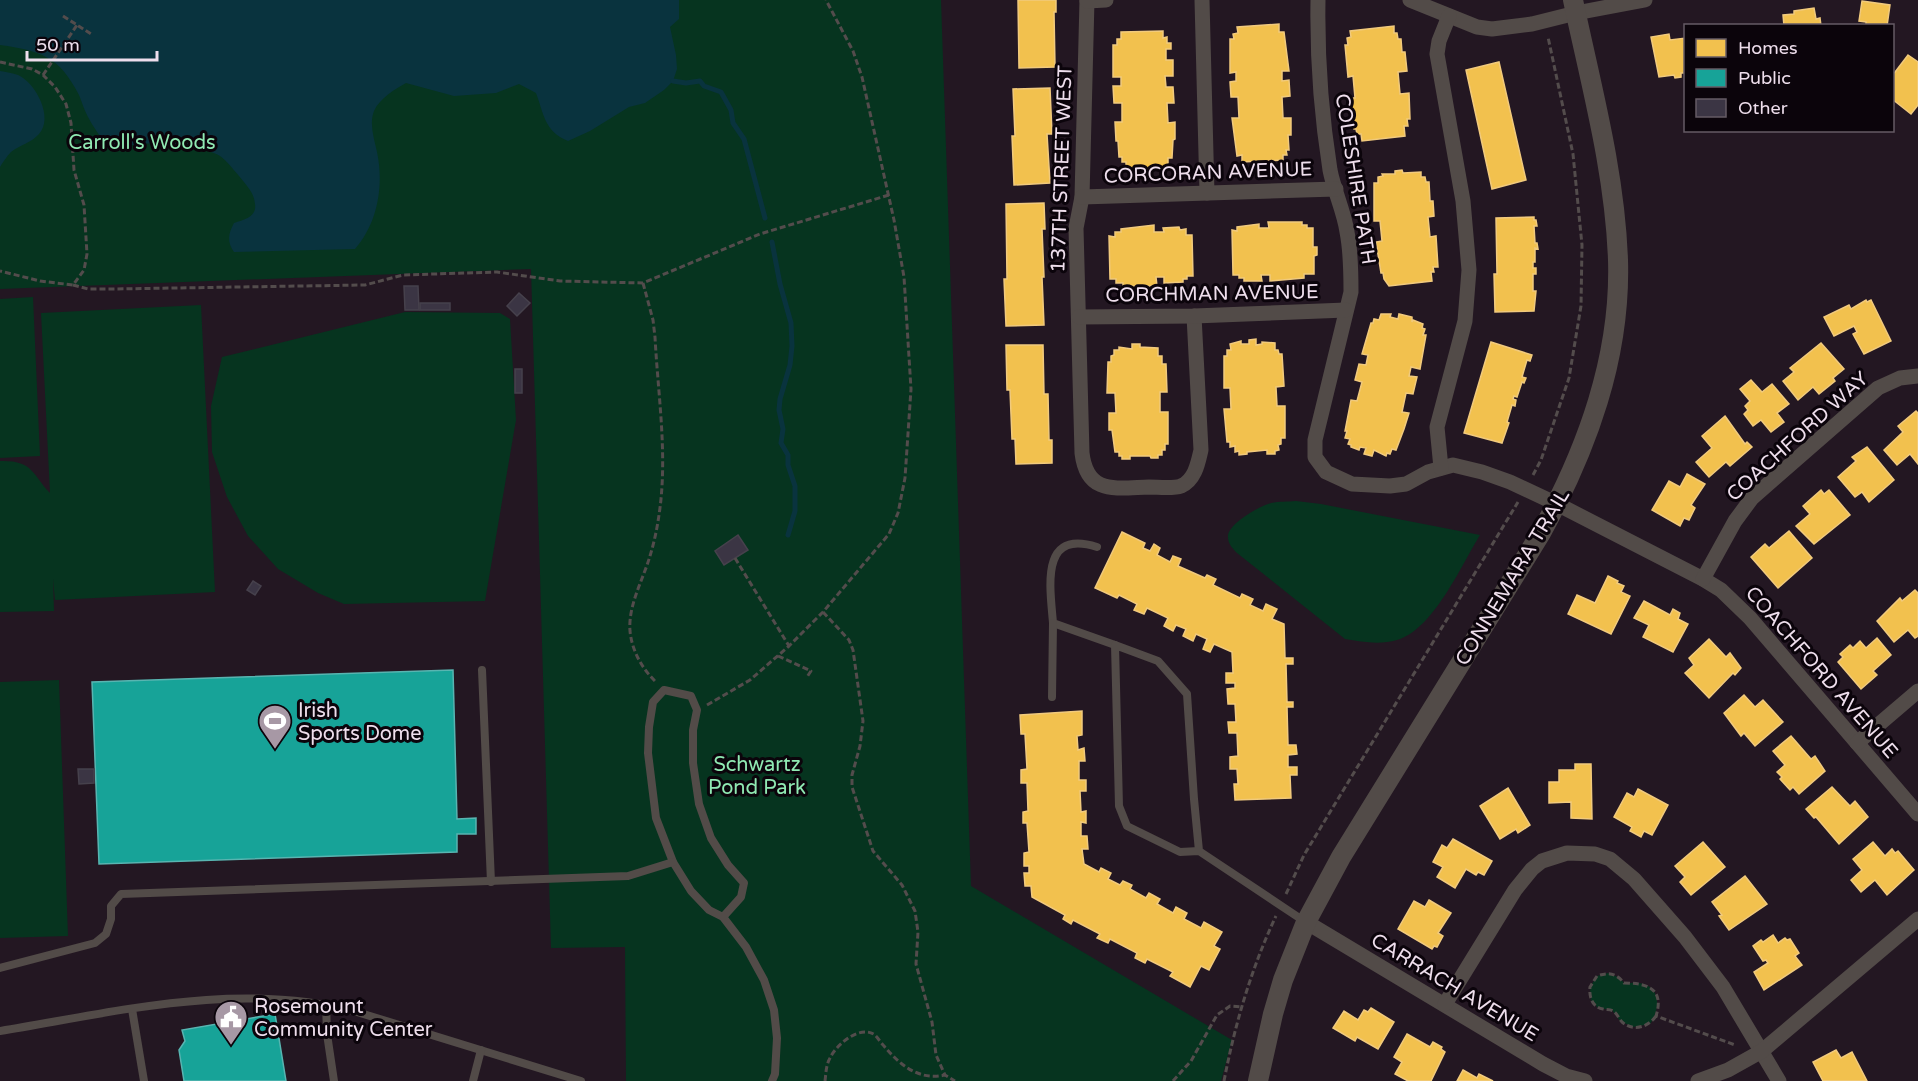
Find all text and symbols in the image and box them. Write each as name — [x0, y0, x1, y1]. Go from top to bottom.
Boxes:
scale bar — [27, 24, 158, 62]
legend — [1684, 24, 1894, 132]
text: 50 m — [36, 34, 80, 56]
text: Homes — [1738, 37, 1798, 59]
street label: 137TH STREET WEST — [1046, 65, 1078, 273]
text: Public — [1738, 67, 1791, 89]
street label: COLESHIRE PATH — [1330, 92, 1380, 266]
text: Other — [1738, 97, 1788, 119]
park label: Carroll's Woods — [68, 131, 216, 155]
street label: CORCORAN AVENUE — [1103, 157, 1313, 189]
street label: CORCHMAN AVENUE — [1105, 280, 1319, 308]
street label: COACHFORD WAY — [1722, 367, 1874, 507]
street label: CONNEMARA TRAIL — [1451, 484, 1575, 670]
street label: COACHFORD AVENUE — [1740, 582, 1903, 764]
place label: Irish Sports Dome — [298, 699, 422, 746]
sports icon: Irish Sports Dome — [257, 703, 293, 750]
park label: Schwartz Pond Park — [708, 753, 806, 800]
street label: CARRACH AVENUE — [1367, 928, 1542, 1047]
place label: Rosemount Community Center — [254, 995, 433, 1042]
public building icon: Rosemount Community Center — [213, 999, 249, 1046]

